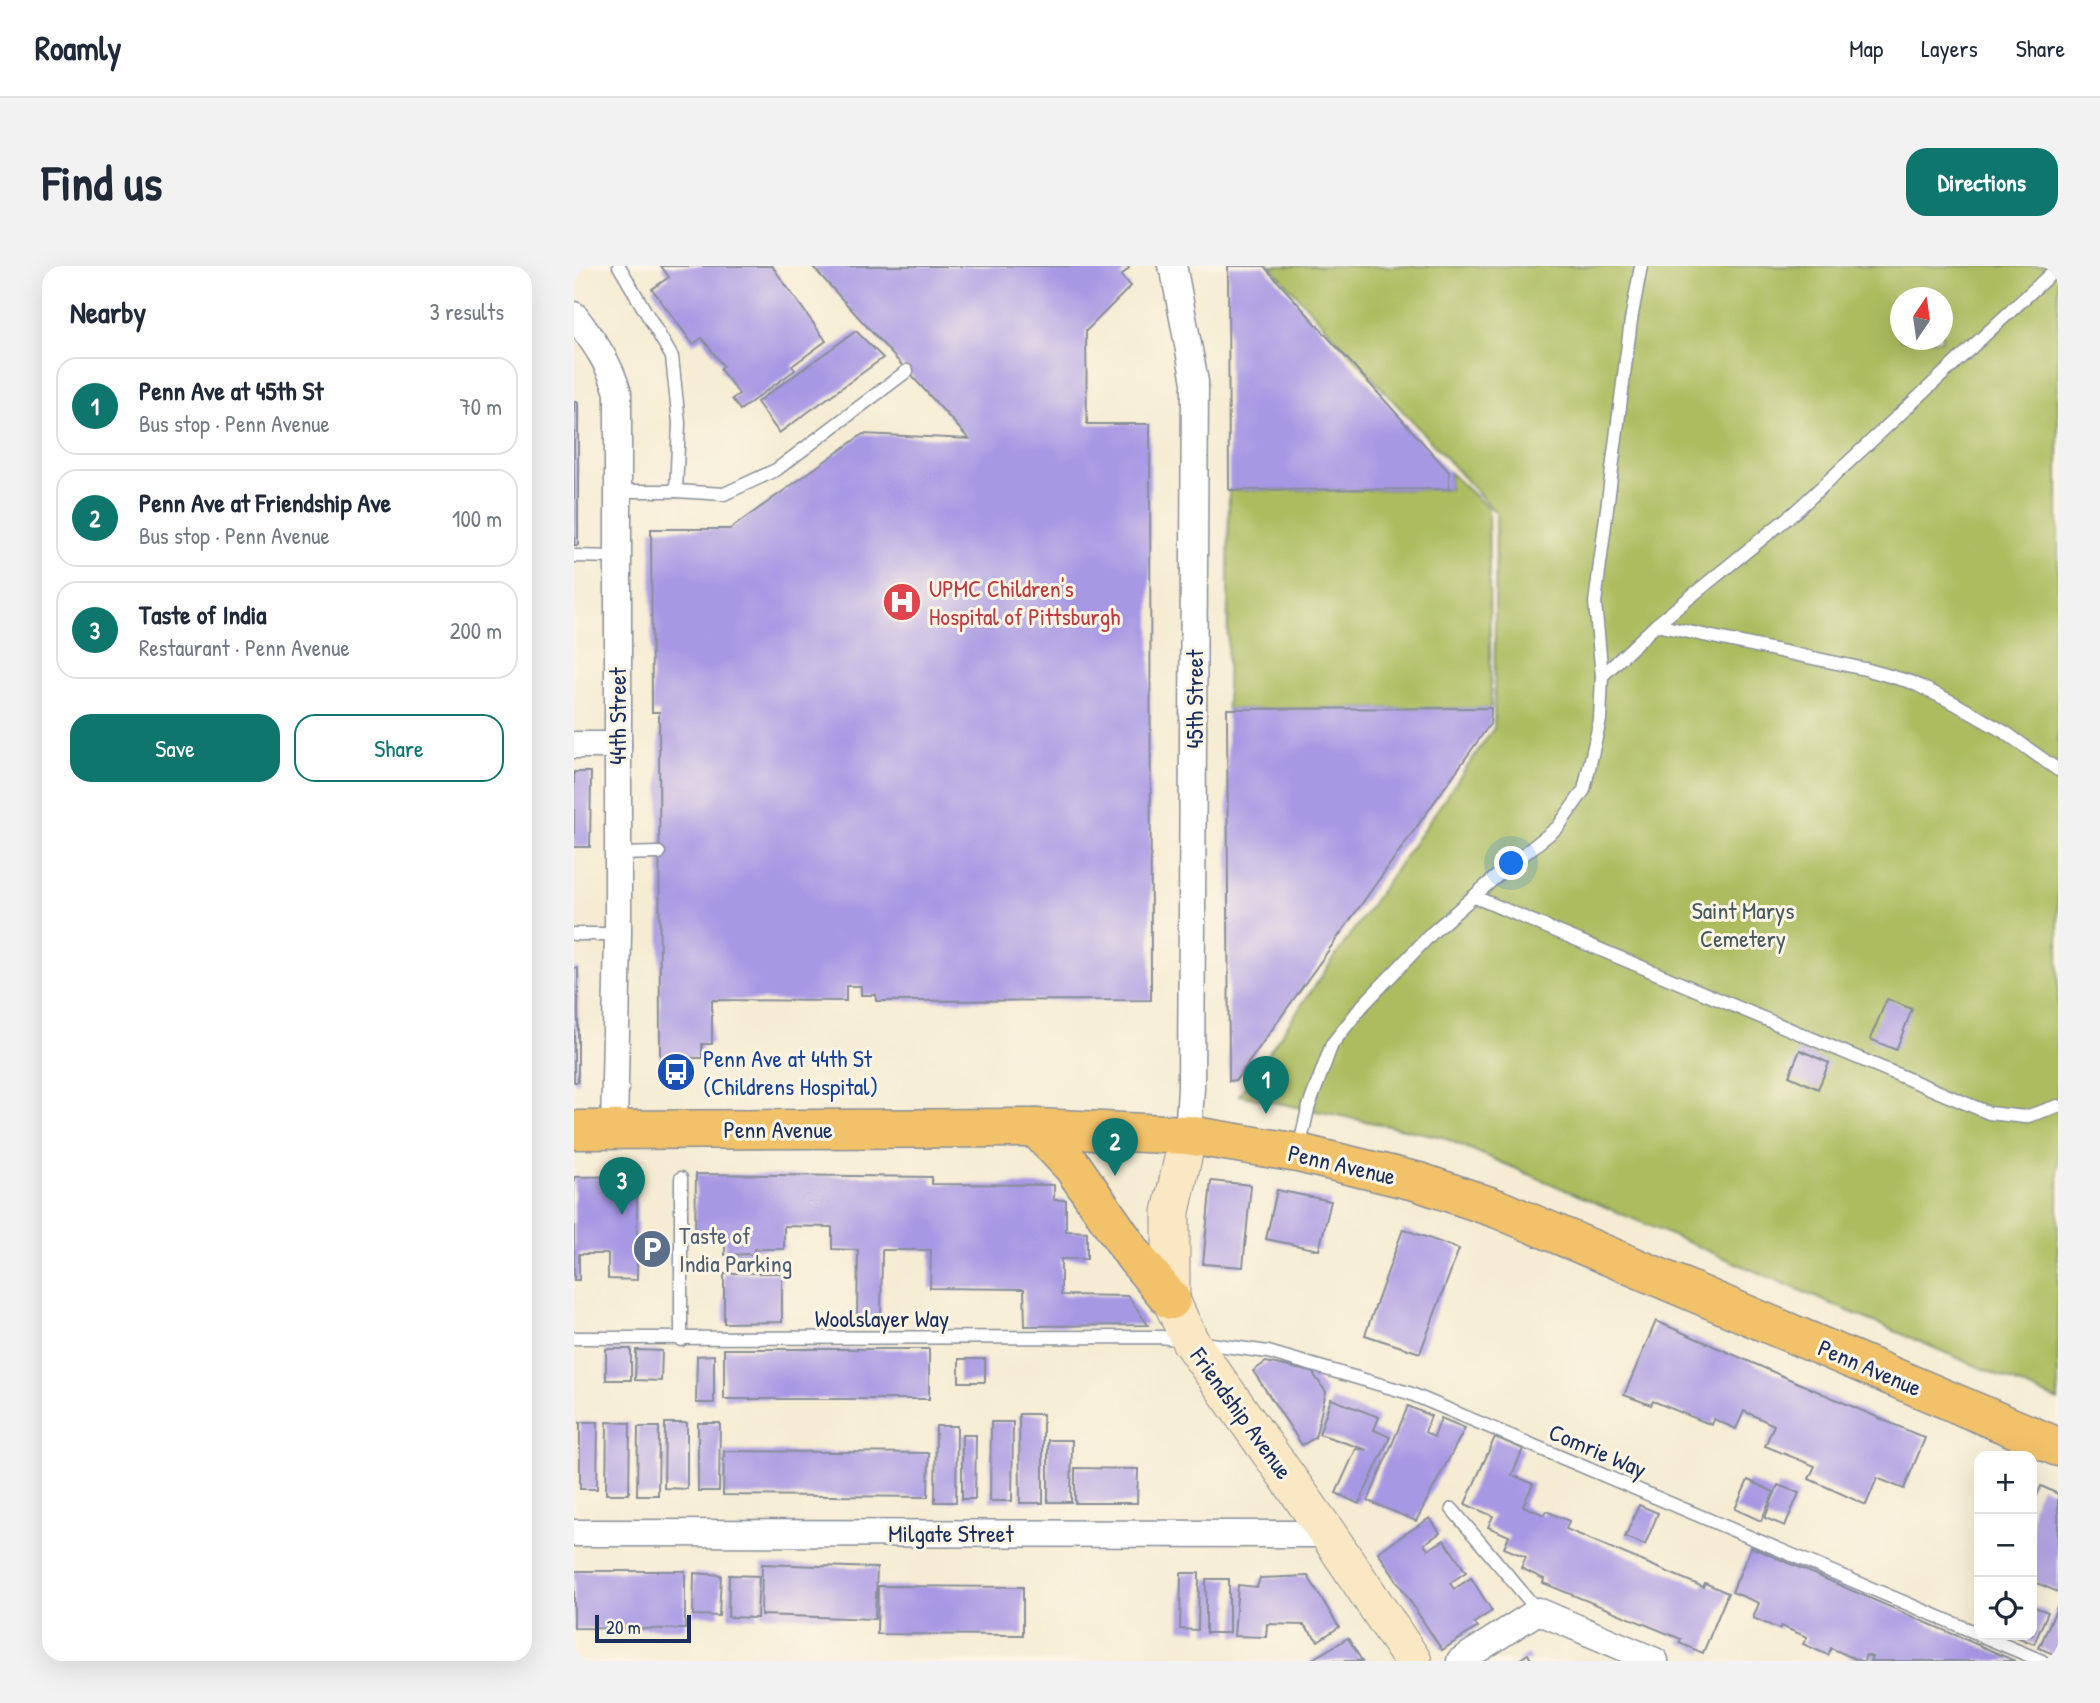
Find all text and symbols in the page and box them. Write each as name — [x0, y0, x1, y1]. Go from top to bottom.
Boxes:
text: Roamly — [35, 26, 121, 70]
text: Map — [1849, 32, 1883, 64]
text: Layers — [1921, 32, 1978, 64]
text: Share — [2016, 32, 2065, 64]
button: Directions — [1906, 148, 2058, 216]
text: Find us — [42, 149, 162, 215]
north arrow — [1890, 287, 1953, 350]
text: Nearby — [70, 292, 146, 332]
text: 3 results — [429, 296, 504, 327]
text: Penn Ave at 45th St — [139, 373, 323, 408]
text: 1 — [91, 391, 99, 422]
text: 70 m — [459, 391, 502, 422]
text: Bus stop · Penn Avenue — [139, 408, 330, 439]
text: Penn Ave at Friendship Ave — [139, 485, 391, 520]
text: 2 — [90, 503, 100, 534]
text: 100 m — [452, 503, 502, 534]
text: Bus stop · Penn Avenue — [139, 520, 330, 551]
place label: UPMC Children's Hospital of Pittsburgh — [929, 572, 1120, 632]
hospital icon: UPMC Children's Hospital of Pittsburgh — [881, 581, 923, 623]
text: Taste of India — [139, 597, 266, 632]
text: 3 — [90, 615, 100, 646]
text: 200 m — [450, 615, 502, 646]
text: Restaurant · Penn Avenue — [139, 632, 350, 663]
street label: 45th Street — [1178, 649, 1210, 748]
street label: 44th Street — [601, 666, 633, 765]
button: Save — [70, 714, 280, 782]
button: Share — [294, 714, 504, 782]
your location — [1494, 846, 1528, 880]
park label: Saint Marys Cemetery — [1692, 894, 1794, 954]
place label: Penn Ave at 44th St (Childrens Hospital) — [703, 1042, 878, 1102]
bus stop icon: Penn Ave at 44th St (Childrens Hospital) — [655, 1051, 697, 1093]
pin: 1 — [1243, 1056, 1289, 1114]
street label: Penn Avenue — [723, 1113, 833, 1145]
pin: 2 — [1092, 1118, 1138, 1176]
street label: Penn Avenue — [1285, 1136, 1399, 1192]
pin: 3 — [599, 1157, 645, 1215]
place label: Taste of India Parking — [679, 1219, 792, 1279]
parking icon: Taste of India Parking — [631, 1228, 673, 1270]
street label: Woolslayer Way — [815, 1302, 949, 1334]
street label: Penn Avenue — [1813, 1331, 1927, 1403]
street label: Friendship Avenue — [1183, 1340, 1301, 1485]
street label: Comrie Way — [1544, 1415, 1652, 1485]
map controls — [1974, 1451, 2037, 1640]
button: + — [1974, 1451, 2037, 1514]
button: − — [1974, 1514, 2037, 1577]
street label: Milgate Street — [888, 1517, 1014, 1549]
button: locate — [1974, 1577, 2037, 1640]
scale bar — [595, 1612, 691, 1644]
text: 20 m — [606, 1614, 641, 1640]

